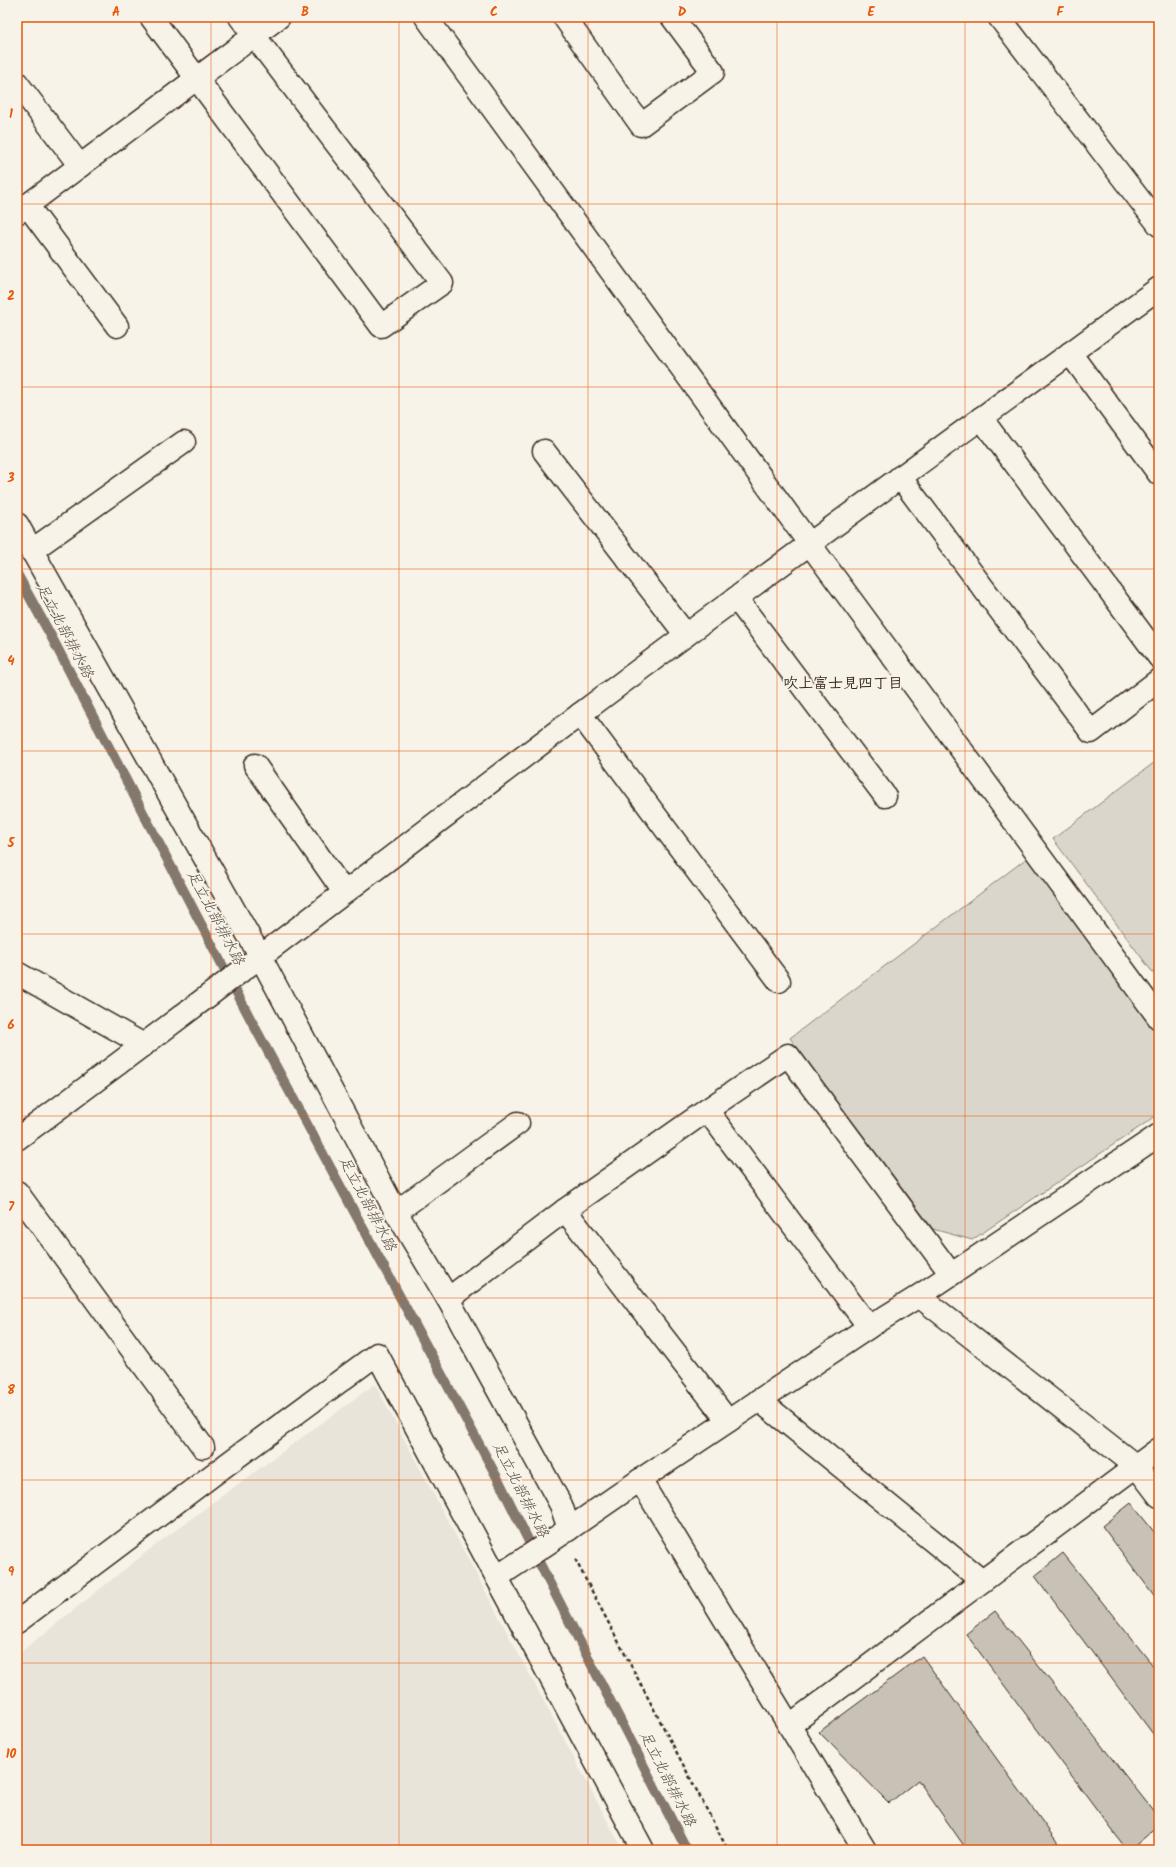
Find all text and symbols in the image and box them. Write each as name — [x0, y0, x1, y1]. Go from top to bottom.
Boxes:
text: A — [112, 2, 120, 23]
text: B — [301, 2, 309, 23]
text: C — [490, 2, 498, 23]
text: D — [678, 2, 687, 23]
text: E — [867, 2, 875, 23]
text: F — [1056, 2, 1064, 23]
text: 1 — [9, 104, 13, 125]
text: 2 — [7, 286, 15, 307]
text: 3 — [6, 468, 15, 489]
water label: 足立北部排水路 — [29, 579, 100, 684]
text: 4 — [7, 651, 15, 672]
district label: 吹上富士見四丁目 — [783, 672, 903, 696]
text: 5 — [7, 833, 16, 854]
water label: 足立北部排水路 — [180, 866, 251, 971]
text: 6 — [7, 1015, 15, 1036]
water label: 足立北部排水路 — [332, 1152, 403, 1257]
text: 7 — [8, 1197, 15, 1218]
text: 8 — [7, 1380, 15, 1401]
water label: 足立北部排水路 — [485, 1438, 555, 1543]
text: 9 — [8, 1562, 15, 1583]
water label: 足立北部排水路 — [632, 1727, 702, 1832]
text: 10 — [6, 1744, 17, 1765]

